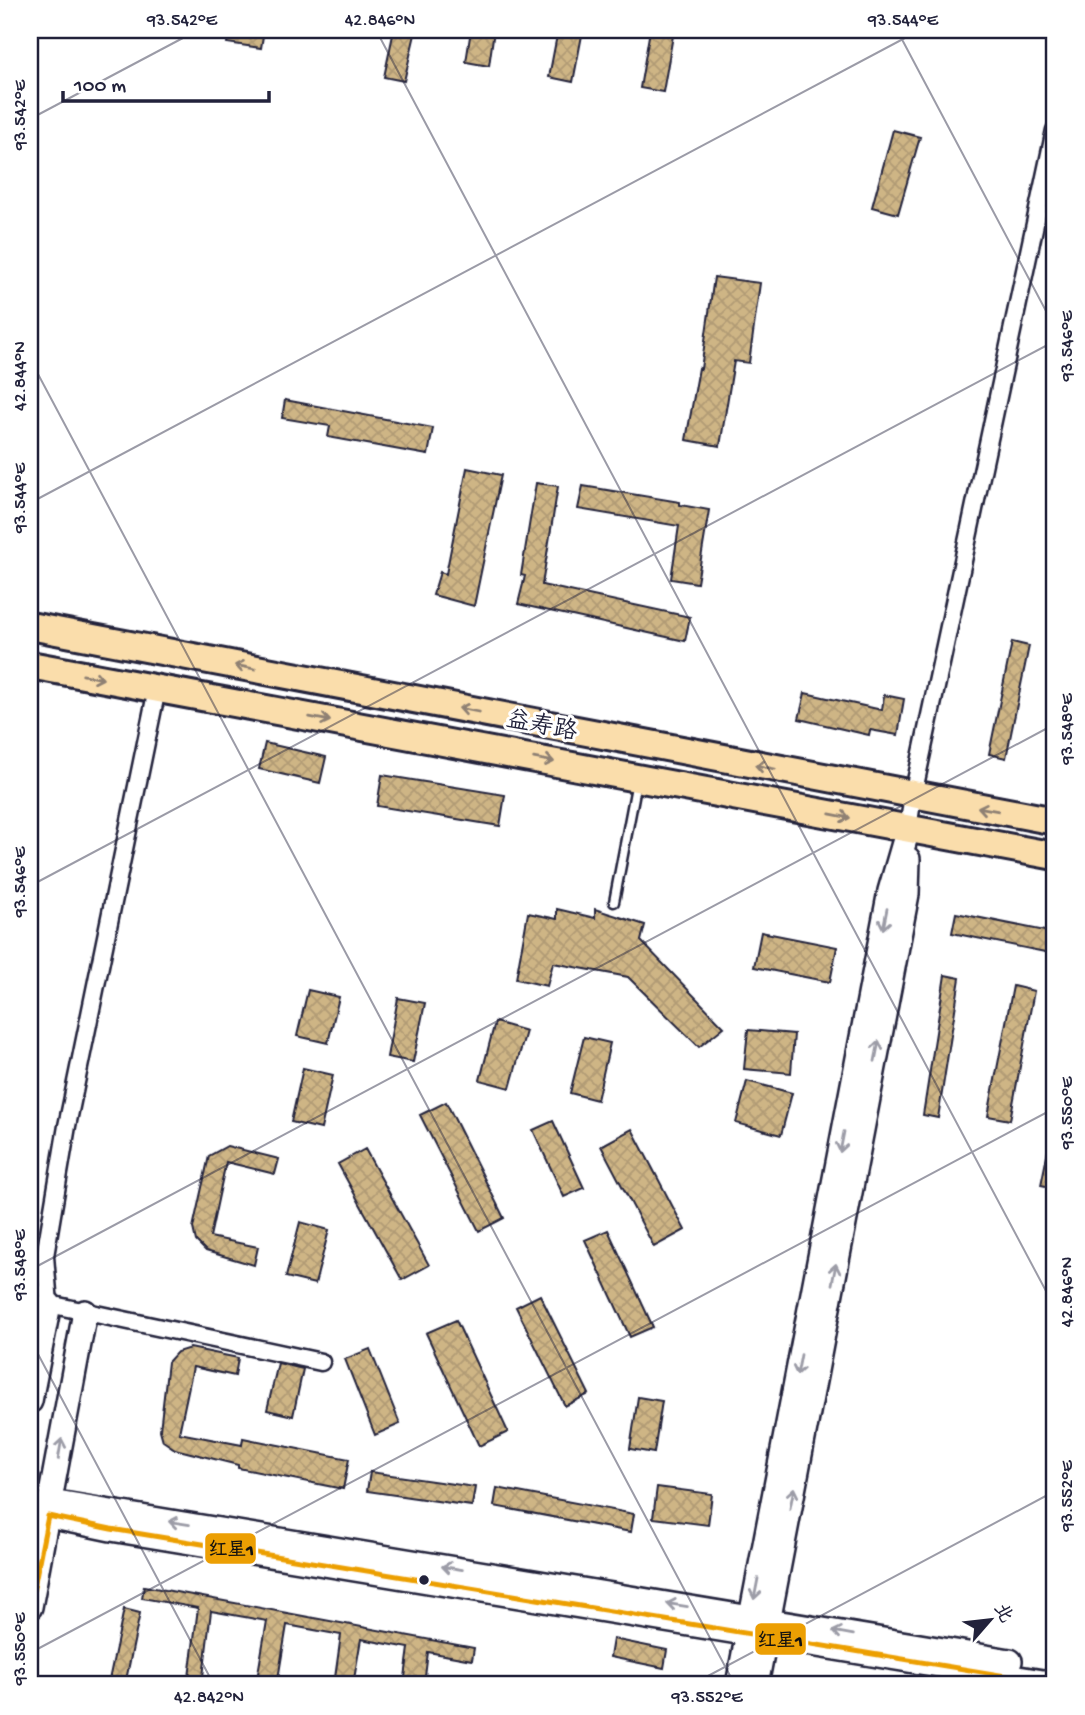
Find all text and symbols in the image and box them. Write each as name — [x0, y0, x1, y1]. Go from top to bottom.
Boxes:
text: 93.542°E — [146, 11, 218, 32]
text: 42.846°N — [345, 11, 415, 32]
text: 93.544°E — [867, 11, 939, 32]
scale bar — [63, 60, 270, 104]
text: 100 m — [73, 75, 126, 100]
text: 93.542°E — [11, 79, 32, 151]
text: 93.546°E — [1058, 310, 1079, 382]
text: 42.844°N — [11, 341, 32, 411]
text: 93.544°E — [11, 462, 32, 534]
one-way arrow — [235, 660, 257, 673]
one-way arrow — [81, 671, 104, 684]
text: 93.548°E — [1058, 693, 1079, 766]
one-way arrow — [458, 703, 481, 716]
street label: 益寿路 — [503, 704, 580, 749]
one-way arrow — [308, 713, 331, 726]
one-way arrow — [532, 754, 555, 768]
one-way arrow — [754, 759, 777, 773]
one-way arrow — [977, 802, 1000, 815]
one-way arrow — [828, 810, 851, 823]
text: 93.546°E — [11, 846, 32, 918]
one-way arrow — [877, 907, 891, 930]
one-way arrow — [871, 1040, 885, 1063]
text: 93.550°E — [1058, 1076, 1079, 1150]
one-way arrow — [834, 1130, 848, 1153]
text: 93.548°E — [11, 1229, 32, 1302]
text: 42.846°N — [1058, 1257, 1079, 1327]
one-way arrow — [828, 1263, 842, 1286]
one-way arrow — [792, 1354, 805, 1376]
one-way arrow — [54, 1438, 67, 1461]
text: 93.552°E — [1058, 1460, 1079, 1533]
one-way arrow — [785, 1487, 799, 1510]
one-way arrow — [169, 1516, 191, 1529]
line badge: 红星1 — [204, 1532, 257, 1565]
text: 红星1 — [208, 1539, 254, 1563]
one-way arrow — [441, 1561, 464, 1574]
unlabelled marker — [417, 1573, 431, 1587]
one-way arrow — [749, 1577, 762, 1600]
north arrow — [956, 1586, 1026, 1656]
one-way arrow — [666, 1598, 689, 1611]
text: 北 — [987, 1600, 1017, 1627]
text: 93.550°E — [11, 1612, 32, 1686]
line badge: 红星1 — [754, 1622, 807, 1656]
one-way arrow — [832, 1626, 855, 1639]
text: 红星1 — [757, 1630, 803, 1654]
text: 42.842°N — [174, 1688, 244, 1709]
text: 93.552°E — [670, 1688, 743, 1709]

